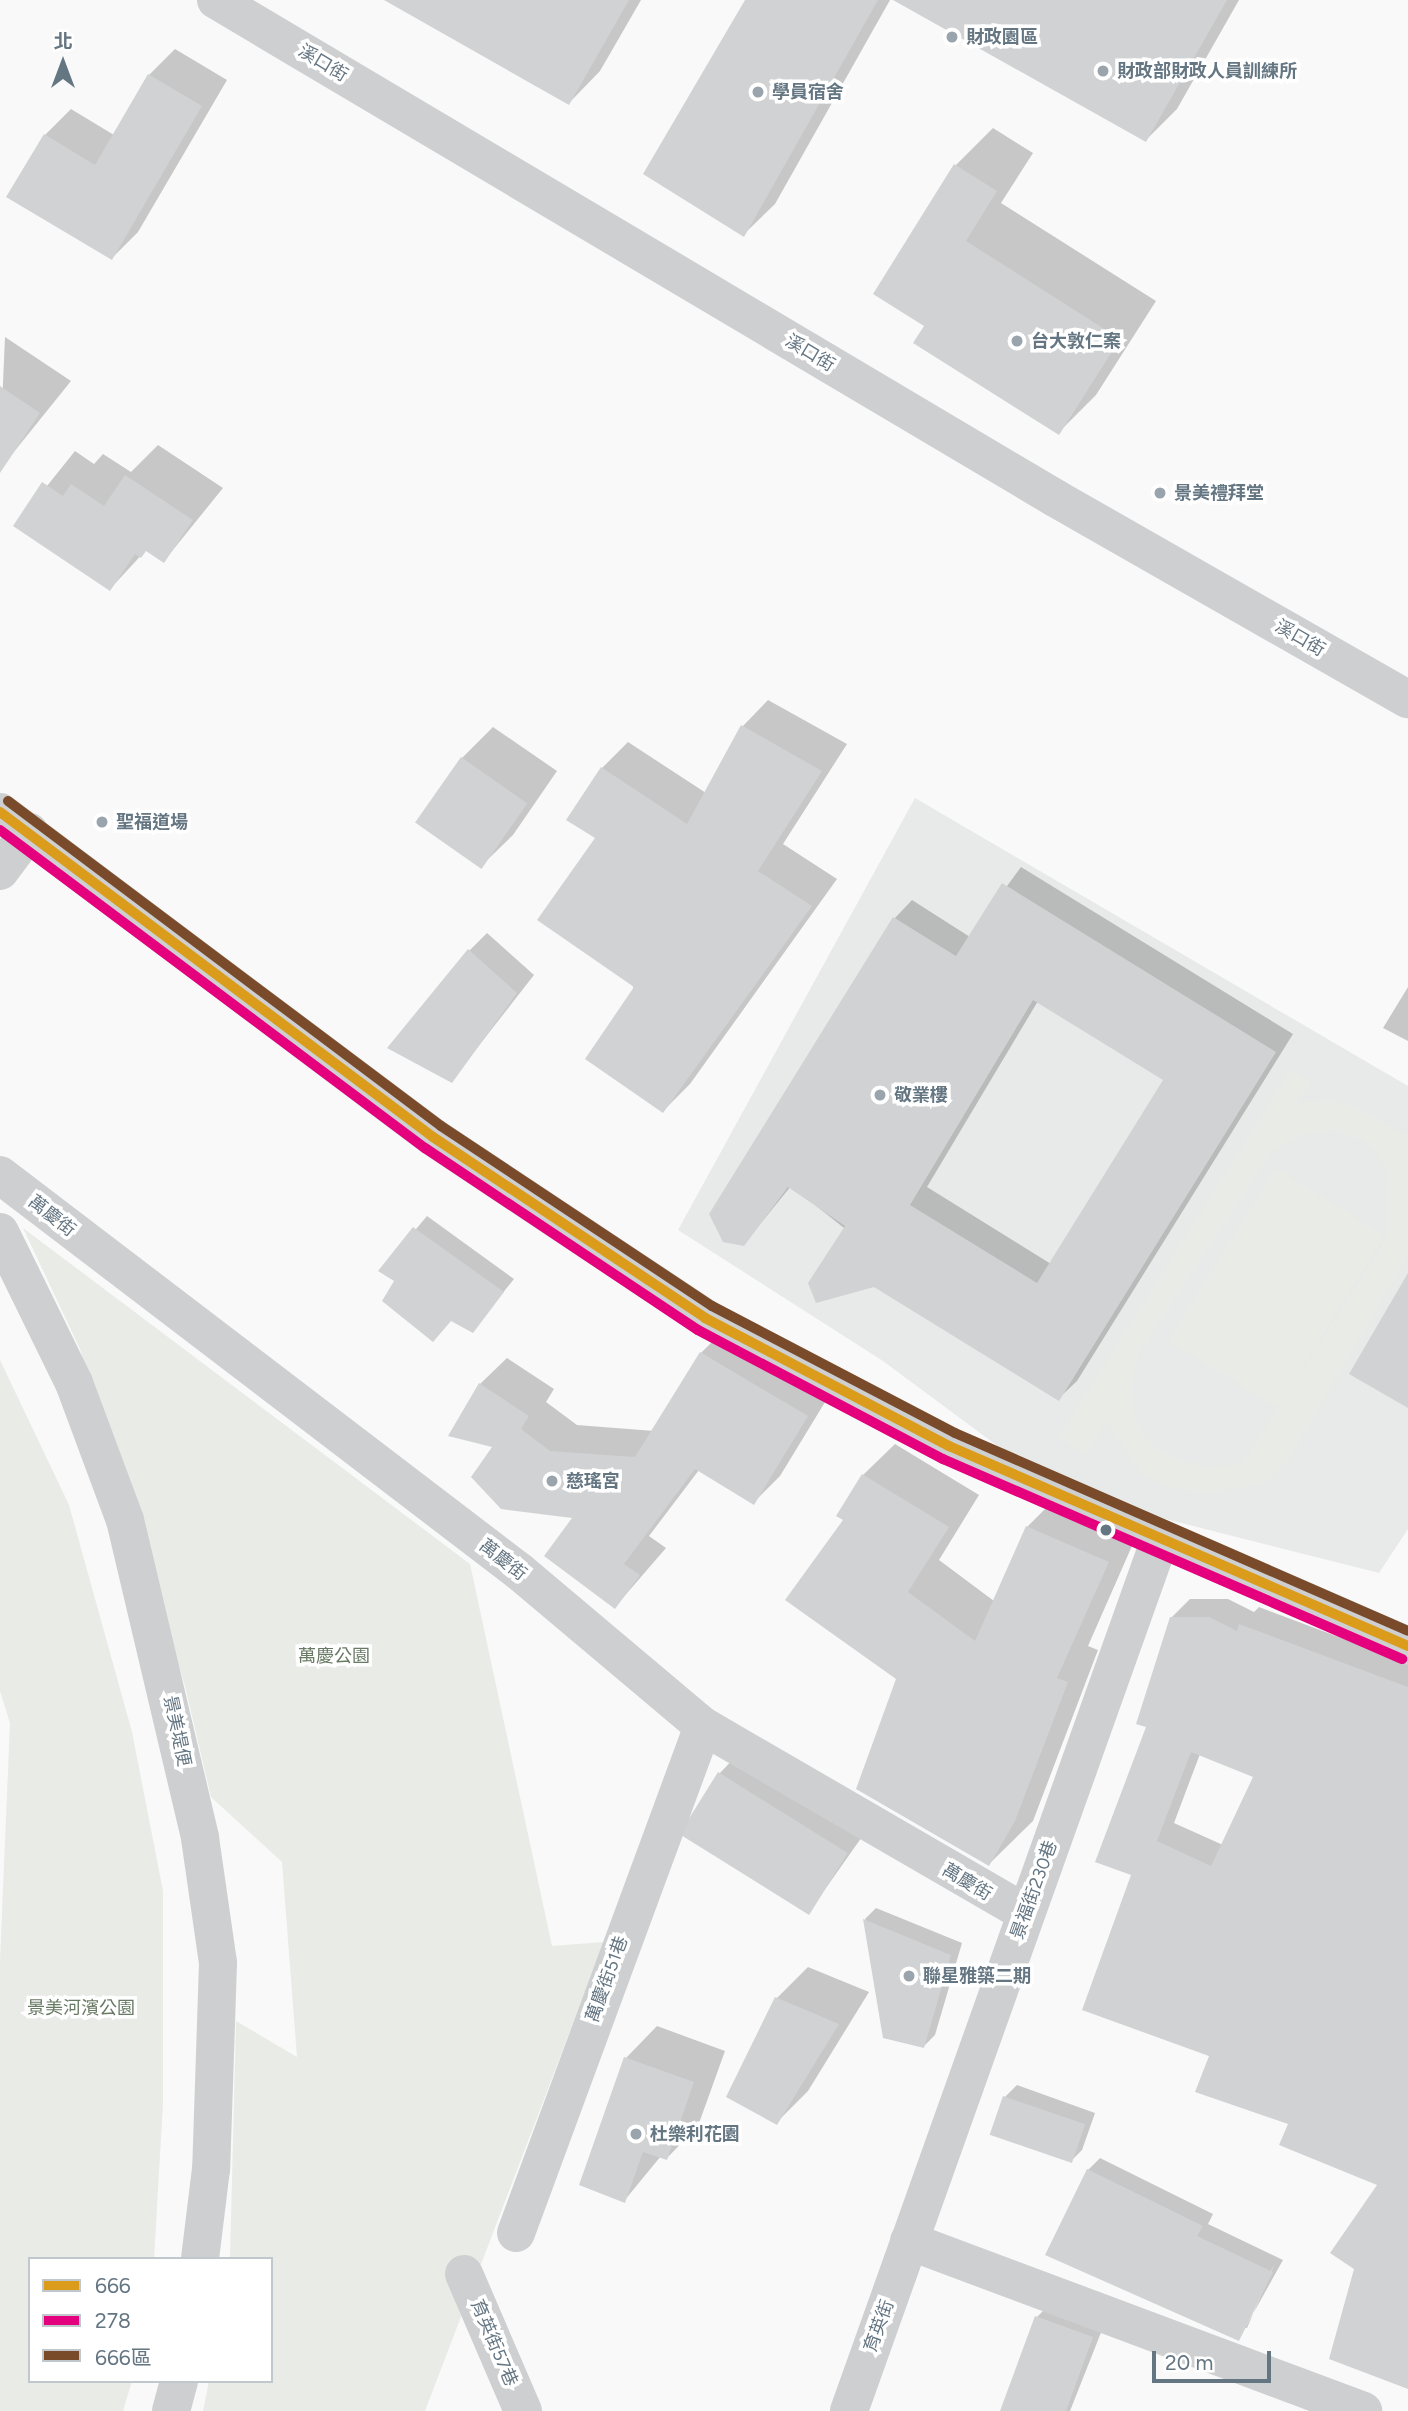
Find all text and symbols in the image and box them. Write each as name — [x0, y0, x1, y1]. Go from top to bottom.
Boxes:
place label: 財政園區 — [966, 26, 1038, 48]
north arrow — [28, 28, 98, 98]
marker: 財政園區 — [944, 29, 960, 45]
text: 北 — [53, 30, 73, 53]
street label: 溪口街 — [294, 40, 352, 86]
place label: 財政部財政人員訓練所 — [1117, 60, 1297, 82]
marker: 財政部財政人員訓練所 — [1095, 63, 1111, 79]
place label: 學員宿舍 — [772, 81, 844, 103]
marker: 學員宿舍 — [750, 84, 766, 100]
street label: 溪口街 — [781, 330, 839, 376]
place label: 台大敦仁案 — [1031, 330, 1121, 352]
marker: 台大敦仁案 — [1009, 333, 1025, 349]
place label: 景美禮拜堂 — [1174, 482, 1264, 504]
marker: 景美禮拜堂 — [1152, 485, 1168, 501]
street label: 溪口街 — [1271, 615, 1329, 661]
place label: 聖福道場 — [116, 811, 188, 833]
marker: 聖福道場 — [94, 814, 110, 830]
place label: 敬業樓 — [894, 1084, 948, 1106]
marker: 敬業樓 — [872, 1087, 888, 1103]
street label: 萬慶街 — [24, 1191, 80, 1241]
place label: 慈瑤宮 — [566, 1470, 620, 1492]
marker: 慈瑤宮 — [544, 1473, 560, 1489]
unlabelled marker — [1099, 1523, 1113, 1537]
street label: 萬慶街 — [475, 1535, 531, 1585]
park label: 萬慶公園 — [298, 1645, 370, 1667]
street label: 景美堤便 — [159, 1694, 195, 1768]
street label: 景福街230巷 — [1006, 1838, 1062, 1942]
street label: 萬慶街 — [938, 1859, 996, 1905]
street label: 萬慶街51巷 — [581, 1933, 633, 2025]
place label: 聯星雅築二期 — [923, 1965, 1031, 1987]
marker: 聯星雅築二期 — [901, 1968, 917, 1984]
park label: 景美河濱公園 — [27, 1997, 135, 2019]
place label: 杜樂利花園 — [650, 2123, 740, 2145]
marker: 杜樂利花園 — [628, 2126, 644, 2142]
legend — [28, 2257, 273, 2383]
text: 666 — [95, 2273, 131, 2298]
street label: 育英街57巷 — [466, 2296, 522, 2390]
street label: 育英街 — [860, 2297, 898, 2355]
text: 278 — [95, 2308, 131, 2333]
scale bar — [1156, 2338, 1275, 2382]
text: 666區 — [95, 2345, 152, 2370]
text: 20 m — [1165, 2350, 1213, 2375]

